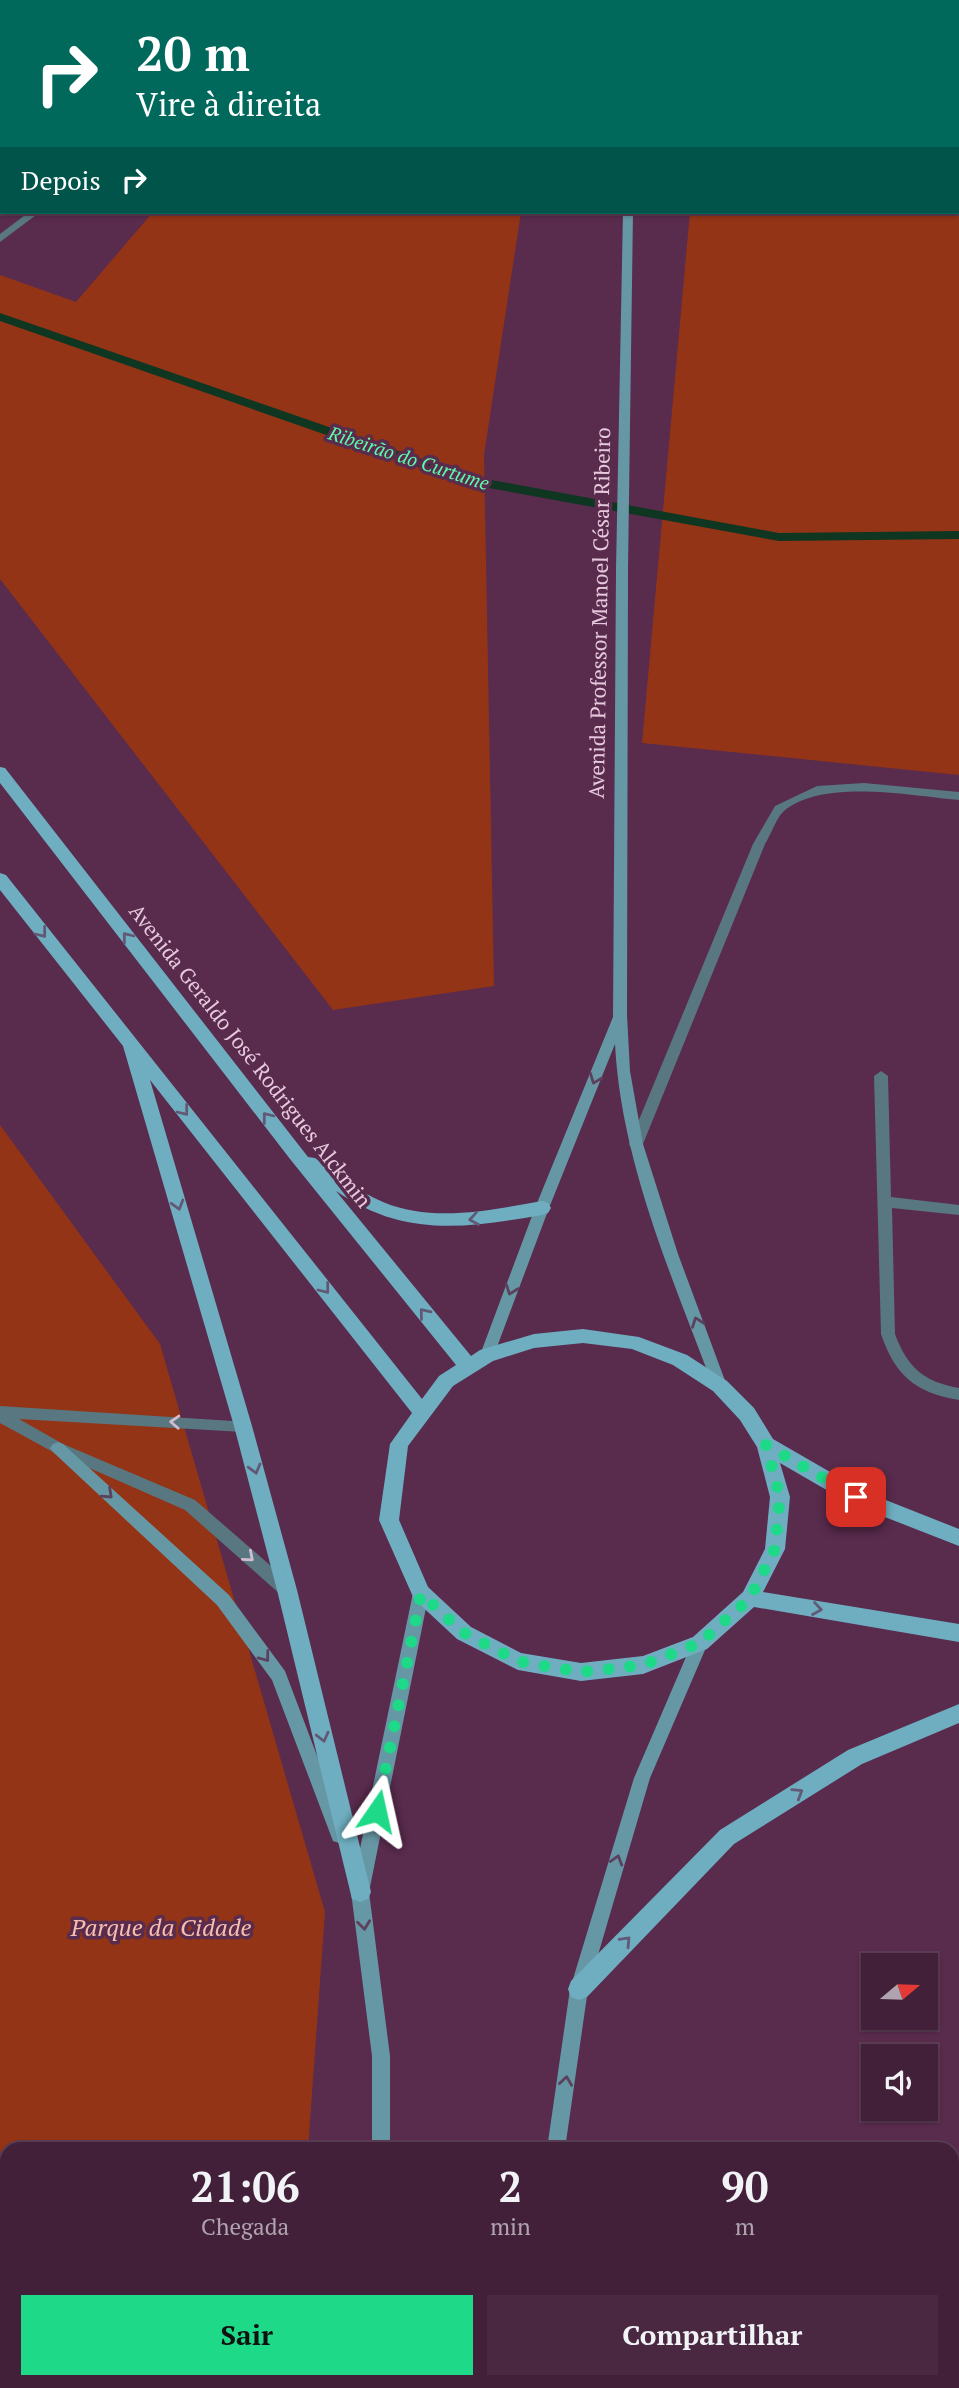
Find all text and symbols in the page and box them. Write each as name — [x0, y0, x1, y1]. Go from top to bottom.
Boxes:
text: 20 m — [136, 20, 250, 85]
icon: right — [21, 28, 112, 119]
text: Vire à direita — [136, 83, 321, 125]
icon: right — [115, 161, 153, 199]
text: Depois — [21, 163, 101, 197]
water label: Ribeirão do Curtume — [325, 419, 493, 495]
street label: Avenida Professor Manoel César Ribeiro — [582, 427, 616, 799]
street label: Avenida Geraldo José Rodrigues Alckmin — [123, 898, 379, 1213]
one-way arrow — [34, 925, 47, 938]
one-way arrow — [123, 932, 136, 944]
one-way arrow — [589, 1072, 603, 1084]
one-way arrow — [175, 1104, 188, 1116]
one-way arrow — [262, 1112, 275, 1124]
one-way arrow — [170, 1198, 185, 1210]
one-way arrow — [469, 1211, 480, 1226]
one-way arrow — [317, 1282, 330, 1294]
one-way arrow — [506, 1284, 520, 1296]
one-way arrow — [420, 1309, 433, 1321]
one-way arrow — [691, 1317, 705, 1329]
one-way arrow — [169, 1415, 180, 1430]
one-way arrow — [247, 1463, 261, 1475]
pin — [826, 1467, 886, 1527]
icon: arrive — [837, 1478, 875, 1516]
one-way arrow — [100, 1486, 113, 1498]
one-way arrow — [241, 1549, 254, 1561]
one-way arrow — [811, 1601, 823, 1616]
one-way arrow — [257, 1649, 269, 1662]
one-way arrow — [315, 1731, 329, 1743]
position arrow — [340, 1774, 414, 1848]
one-way arrow — [790, 1788, 803, 1801]
one-way arrow — [609, 1855, 624, 1867]
park label: Parque da Cidade — [70, 1911, 251, 1943]
one-way arrow — [357, 1919, 372, 1931]
one-way arrow — [618, 1936, 631, 1949]
north arrow — [861, 1953, 938, 2030]
map controls — [861, 1953, 938, 2121]
button: sound — [861, 2044, 938, 2121]
one-way arrow — [558, 2076, 573, 2087]
text: 21:06 — [190, 2158, 300, 2214]
text: 2 — [499, 2158, 522, 2214]
text: 90 — [721, 2158, 769, 2214]
text: Chegada — [201, 2211, 289, 2242]
text: min — [490, 2211, 531, 2242]
text: m — [735, 2211, 755, 2242]
button: Sair — [21, 2295, 473, 2375]
button: Compartilhar — [487, 2295, 938, 2375]

